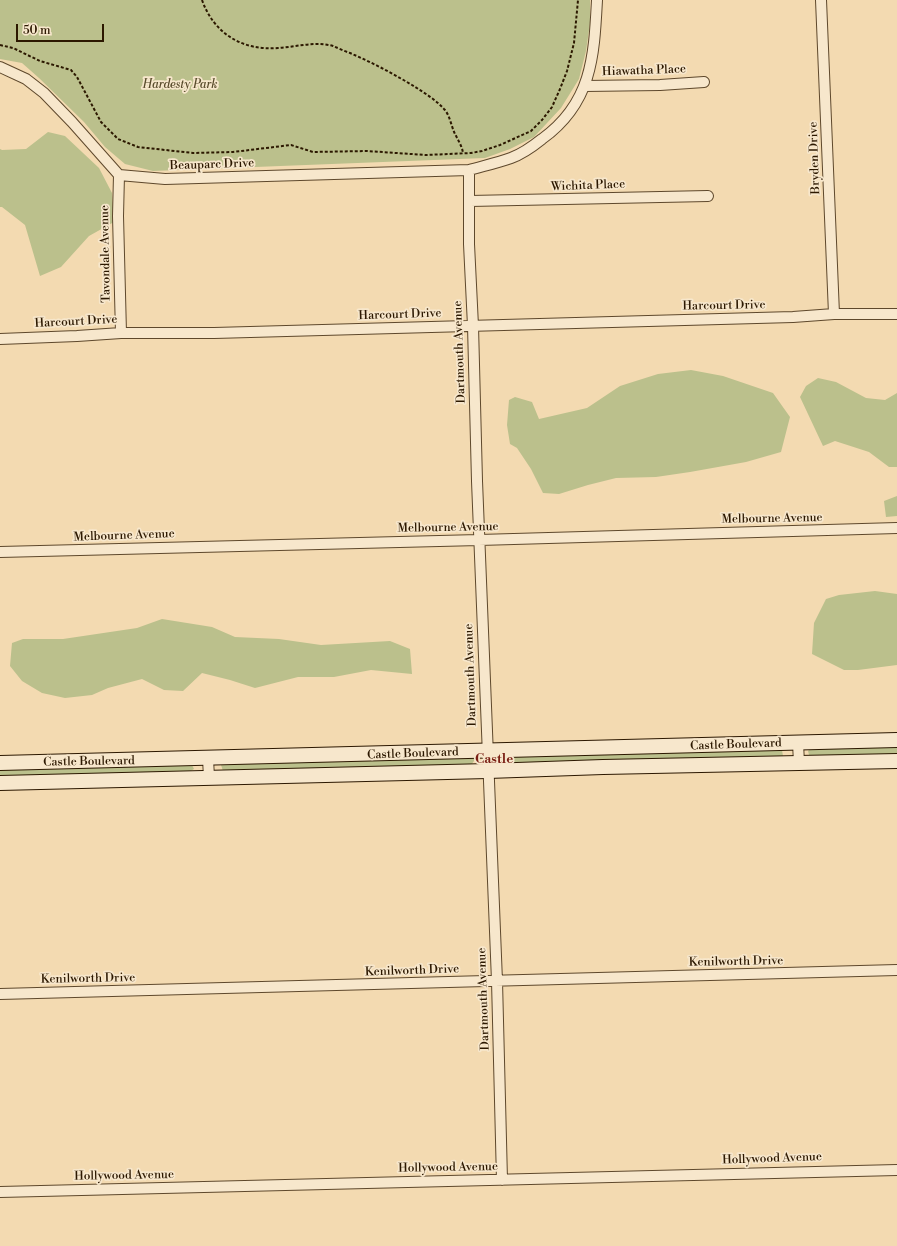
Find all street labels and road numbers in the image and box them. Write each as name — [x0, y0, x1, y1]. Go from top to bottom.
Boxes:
street label: Hiawatha Place — [602, 62, 686, 80]
street label: Bryden Drive — [807, 121, 823, 195]
street label: Beauparc Drive — [170, 156, 254, 174]
street label: Wichita Place — [551, 178, 625, 194]
street label: Tavondale Avenue — [98, 205, 114, 303]
street label: Harcourt Drive — [682, 298, 766, 314]
street label: Dartmouth Avenue — [451, 300, 469, 404]
street label: Harcourt Drive — [358, 306, 442, 324]
street label: Harcourt Drive — [34, 313, 118, 331]
street label: Melbourne Avenue — [721, 511, 823, 527]
street label: Melbourne Avenue — [397, 520, 499, 536]
street label: Melbourne Avenue — [73, 527, 175, 545]
street label: Dartmouth Avenue — [462, 623, 480, 727]
street label: Castle Boulevard — [690, 736, 782, 754]
street label: Castle Boulevard — [367, 745, 459, 763]
street label: Castle Boulevard — [43, 754, 135, 770]
street label: Dartmouth Avenue — [475, 947, 493, 1051]
street label: Kenilworth Drive — [689, 954, 783, 970]
street label: Kenilworth Drive — [365, 962, 459, 980]
street label: Kenilworth Drive — [41, 971, 135, 987]
street label: Hollywood Avenue — [722, 1150, 822, 1168]
street label: Hollywood Avenue — [398, 1160, 498, 1176]
street label: Hollywood Avenue — [74, 1168, 174, 1184]

